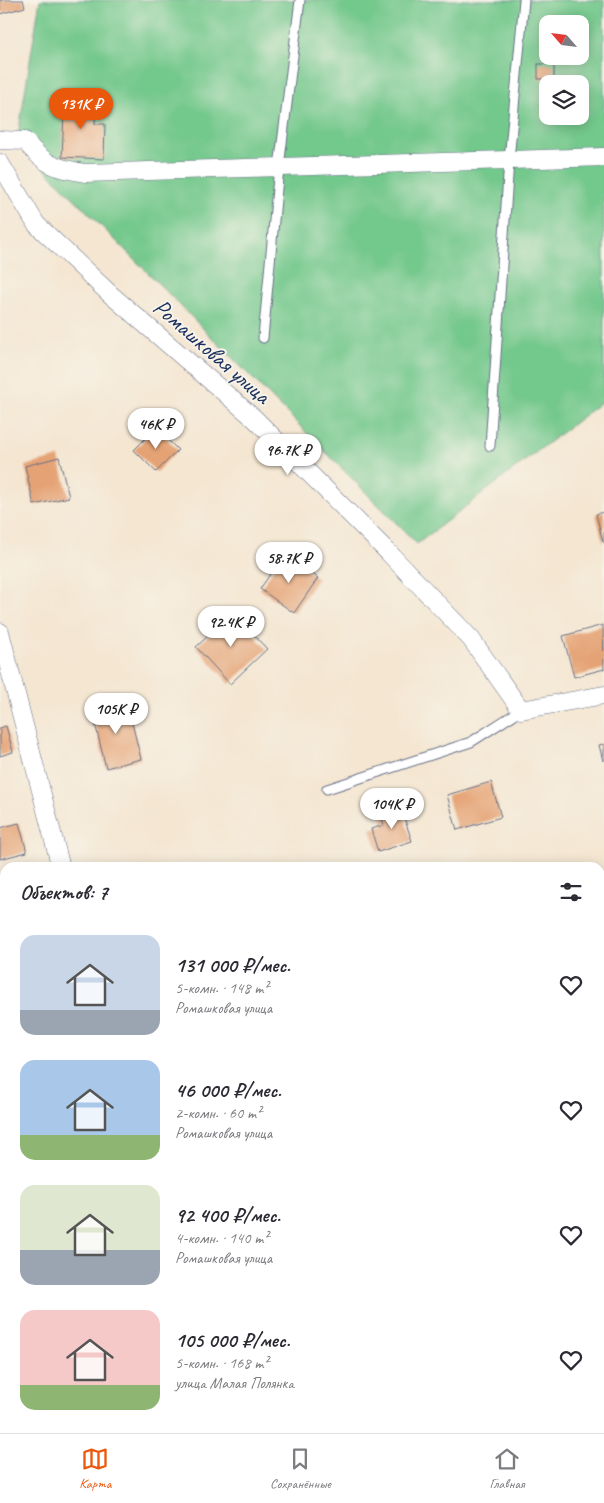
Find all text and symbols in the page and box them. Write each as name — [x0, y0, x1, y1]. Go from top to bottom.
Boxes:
north arrow — [539, 15, 589, 65]
map controls — [539, 15, 589, 125]
button: layers — [539, 75, 589, 125]
pin: 131K ₽ — [40, 88, 122, 130]
text: 131K ₽ — [60, 94, 102, 114]
street label: Ромашковая улица — [147, 292, 278, 411]
pin: 46K ₽ — [121, 408, 191, 450]
text: 46K ₽ — [138, 414, 174, 434]
pin: 96.7K ₽ — [242, 434, 334, 476]
text: 96.7K ₽ — [265, 440, 311, 460]
pin: 58.7K ₽ — [243, 542, 335, 584]
text: 58.7K ₽ — [267, 548, 311, 568]
pin: 92.4K ₽ — [185, 606, 277, 648]
text: 92.4K ₽ — [209, 612, 253, 632]
pin: 105K ₽ — [75, 692, 157, 735]
text: 105K ₽ — [95, 699, 137, 719]
pin: 104K ₽ — [351, 788, 433, 830]
text: 104K ₽ — [371, 794, 413, 814]
icon: filters — [557, 878, 585, 906]
text: Объектов: 7 — [20, 879, 108, 905]
text: 131 000 ₽/мес. — [175, 952, 290, 978]
icon: home — [60, 955, 120, 1015]
icon: heart — [557, 971, 585, 999]
text: 5-комн. · 148 m² — [175, 978, 268, 998]
text: Ромашковая улица — [175, 998, 272, 1018]
text: 46 000 ₽/мес. — [175, 1077, 281, 1103]
icon: home — [60, 1080, 120, 1140]
icon: heart — [557, 1096, 585, 1124]
text: 2-комн. · 60 m² — [175, 1103, 261, 1123]
text: Ромашковая улица — [175, 1123, 272, 1143]
text: 92 400 ₽/мес. — [175, 1202, 280, 1228]
icon: home — [60, 1205, 120, 1265]
icon: heart — [557, 1221, 585, 1249]
text: 4-комн. · 140 m² — [175, 1228, 268, 1248]
text: Ромашковая улица — [175, 1248, 272, 1268]
text: 105 000 ₽/мес. — [175, 1327, 290, 1353]
icon: home — [60, 1330, 120, 1390]
icon: heart — [557, 1346, 585, 1374]
text: 5-комн. · 168 m² — [175, 1353, 268, 1373]
text: улица Малая Полянка — [175, 1373, 294, 1393]
tab: Карта — [79, 1445, 111, 1492]
tab: Сохранённые — [270, 1445, 331, 1492]
tab: Главная — [490, 1445, 525, 1492]

